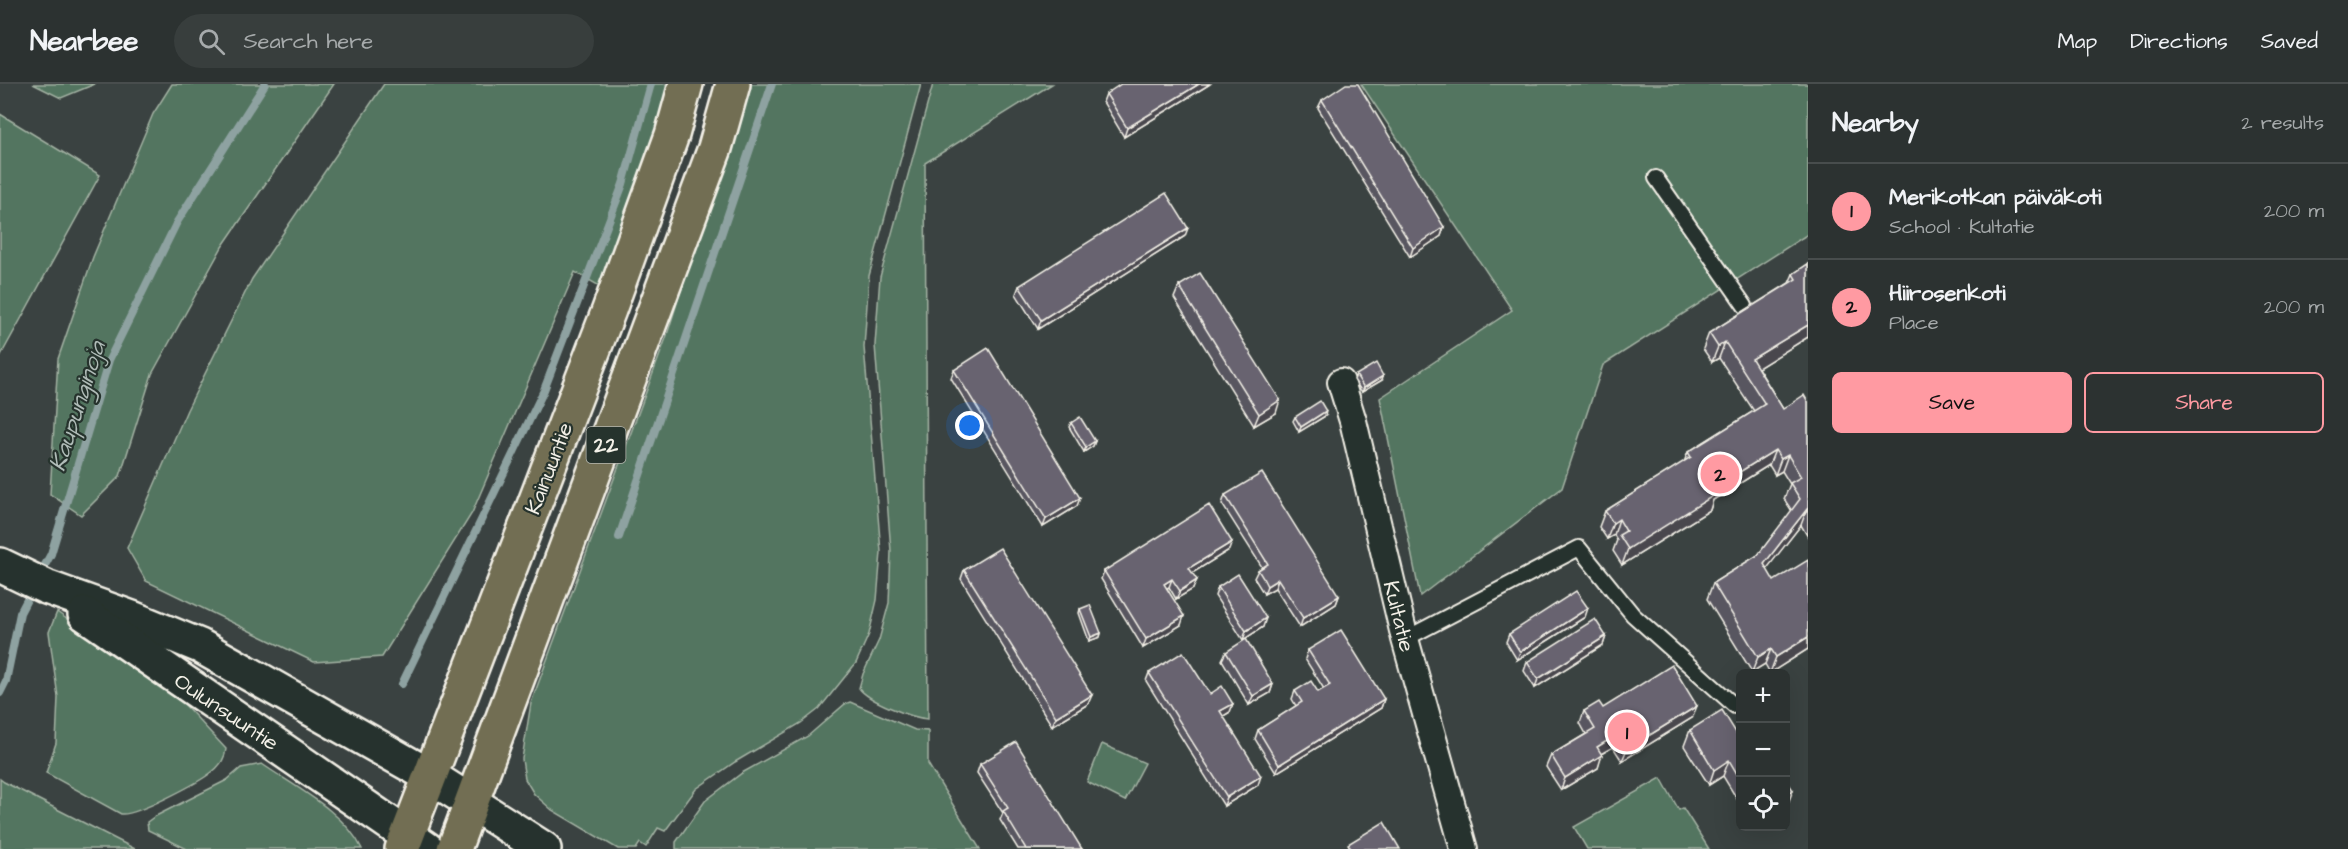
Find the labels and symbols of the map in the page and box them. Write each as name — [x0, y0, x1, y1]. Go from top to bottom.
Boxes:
water label: Kaupunginoja — [41, 335, 116, 476]
your location — [955, 411, 984, 440]
street label: Kainuuntie — [518, 418, 581, 519]
road number: 22 — [586, 427, 626, 463]
pin: 2 — [1700, 452, 1740, 496]
street label: Kultatie — [1375, 578, 1422, 655]
street label: Oulunsuuntie — [168, 666, 285, 759]
pin: 1 — [1608, 710, 1646, 754]

